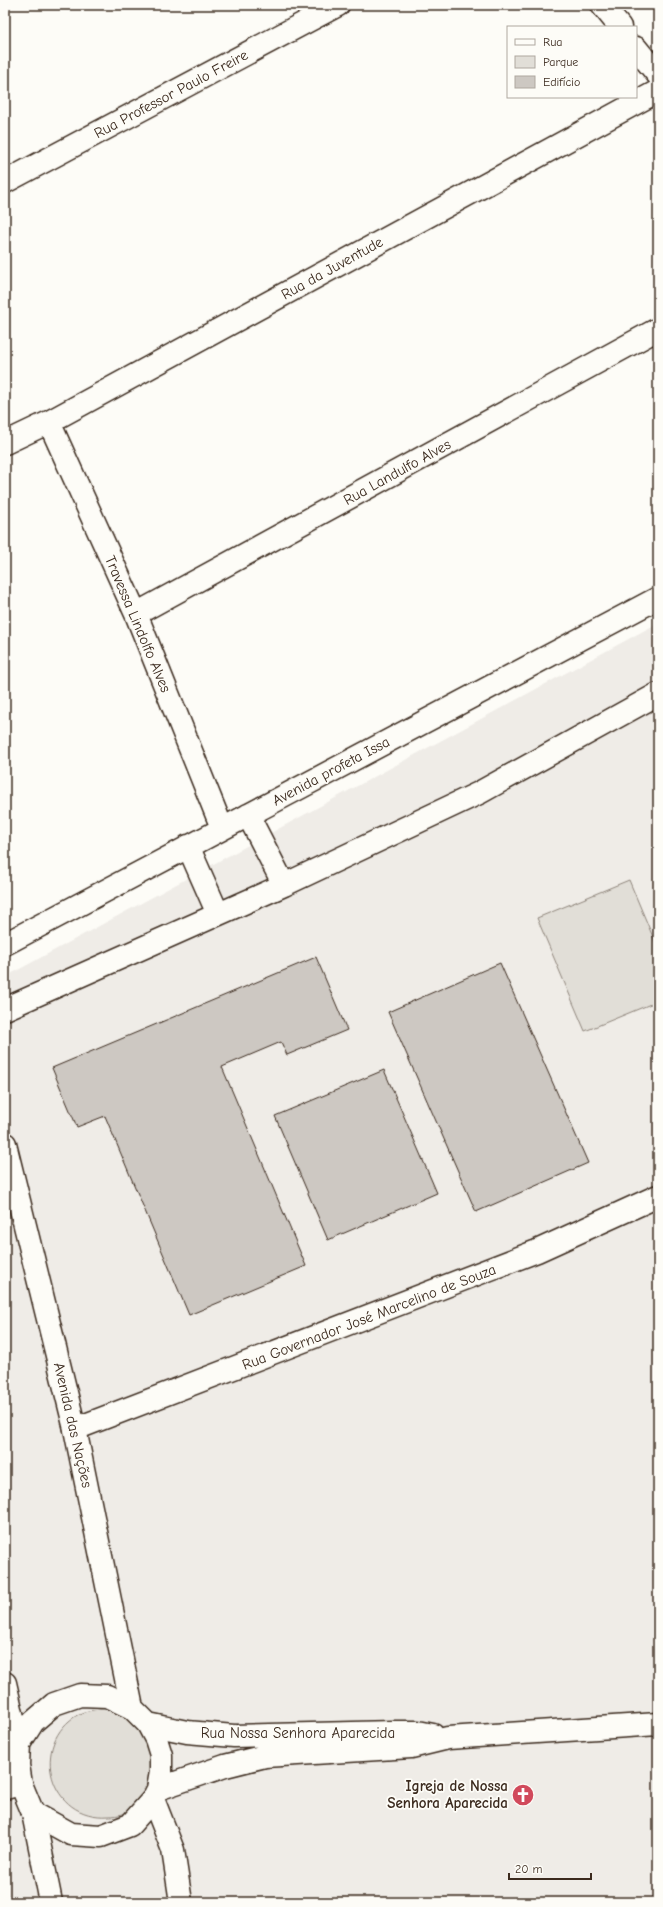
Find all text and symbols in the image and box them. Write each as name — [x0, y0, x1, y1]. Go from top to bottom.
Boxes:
legend — [507, 26, 637, 98]
text: Rua — [543, 35, 562, 49]
street label: Rua Professor Paulo Freire — [91, 45, 252, 142]
text: Parque — [543, 55, 578, 69]
text: Edifício — [543, 75, 580, 89]
street label: Rua da Juventude — [278, 232, 387, 303]
street label: Rua Landulfo Alves — [340, 435, 454, 509]
street label: Travessa Lindolfo Alves — [101, 553, 175, 695]
street label: Avenida profeta Issa — [269, 732, 393, 810]
street label: Rua Governador José Marcelino de Souza — [240, 1260, 498, 1374]
street label: Avenida das Nações — [50, 1361, 96, 1489]
street label: Rua Nossa Senhora Aparecida — [201, 1724, 395, 1742]
place label: Igreja de Nossa Senhora Aparecida — [387, 1777, 508, 1812]
church icon: Igreja de Nossa Senhora Aparecida — [510, 1782, 536, 1808]
scale bar — [509, 1855, 591, 1881]
text: 20 m — [515, 1862, 543, 1876]

